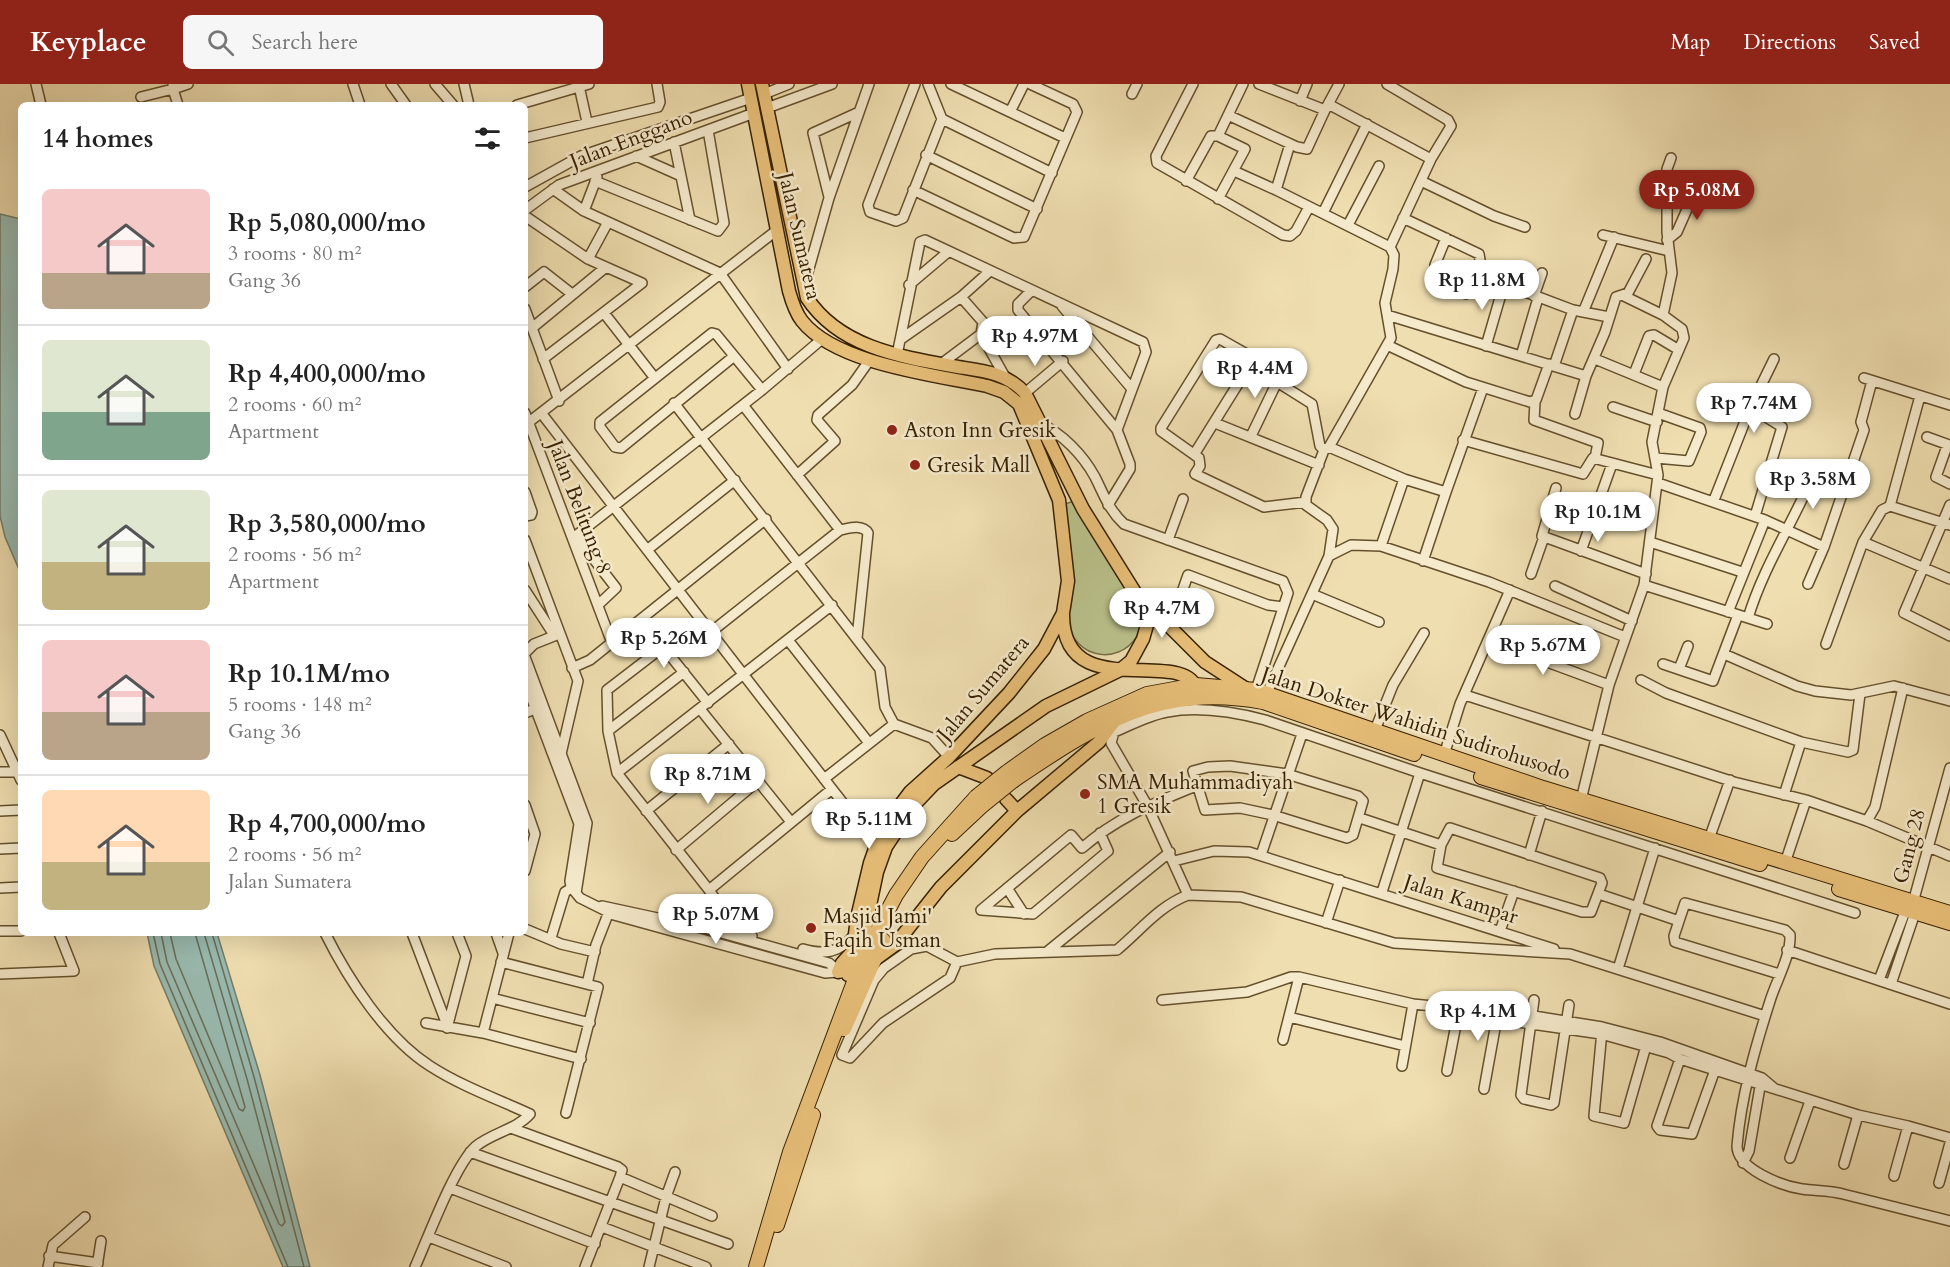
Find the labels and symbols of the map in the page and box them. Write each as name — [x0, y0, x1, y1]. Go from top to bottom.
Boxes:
street label: Jalan Enggano — [563, 103, 697, 177]
street label: Jalan Sumatera — [770, 167, 828, 303]
pin: Rp 5.08M — [1635, 170, 1759, 221]
pin: Rp 11.8M — [1420, 260, 1544, 311]
pin: Rp 4.97M — [973, 316, 1097, 367]
pin: Rp 4.4M — [1200, 348, 1310, 399]
pin: Rp 7.74M — [1692, 383, 1816, 434]
place label: Aston Inn Gresik — [904, 416, 1057, 445]
marker: Aston Inn Gresik — [885, 423, 899, 437]
street label: Jalan Belitung 8 — [540, 433, 618, 578]
place label: Gresik Mall — [927, 451, 1030, 480]
marker: Gresik Mall — [908, 458, 922, 472]
pin: Rp 3.58M — [1751, 459, 1875, 510]
pin: Rp 10.1M — [1536, 492, 1660, 543]
pin: Rp 4.7M — [1107, 588, 1217, 639]
pin: Rp 5.26M — [602, 618, 726, 669]
pin: Rp 5.67M — [1481, 625, 1605, 676]
street label: Jalan Sumatera — [929, 629, 1036, 750]
street label: Jalan Dokter Wahidin Sudirohusodo — [1255, 659, 1574, 787]
pin: Rp 8.71M — [646, 754, 770, 805]
place label: SMA Muhammadiyah 1 Gresik — [1097, 768, 1294, 821]
marker: SMA Muhammadiyah 1 Gresik — [1078, 787, 1092, 801]
pin: Rp 5.11M — [807, 799, 931, 850]
street label: Gang 28 — [1886, 805, 1933, 887]
street label: Jalan Kampar — [1397, 866, 1522, 932]
pin: Rp 5.07M — [654, 894, 778, 945]
place label: Masjid Jami' Faqih Usman — [823, 902, 941, 955]
marker: Masjid Jami' Faqih Usman — [804, 921, 818, 935]
pin: Rp 4.1M — [1423, 991, 1533, 1042]

